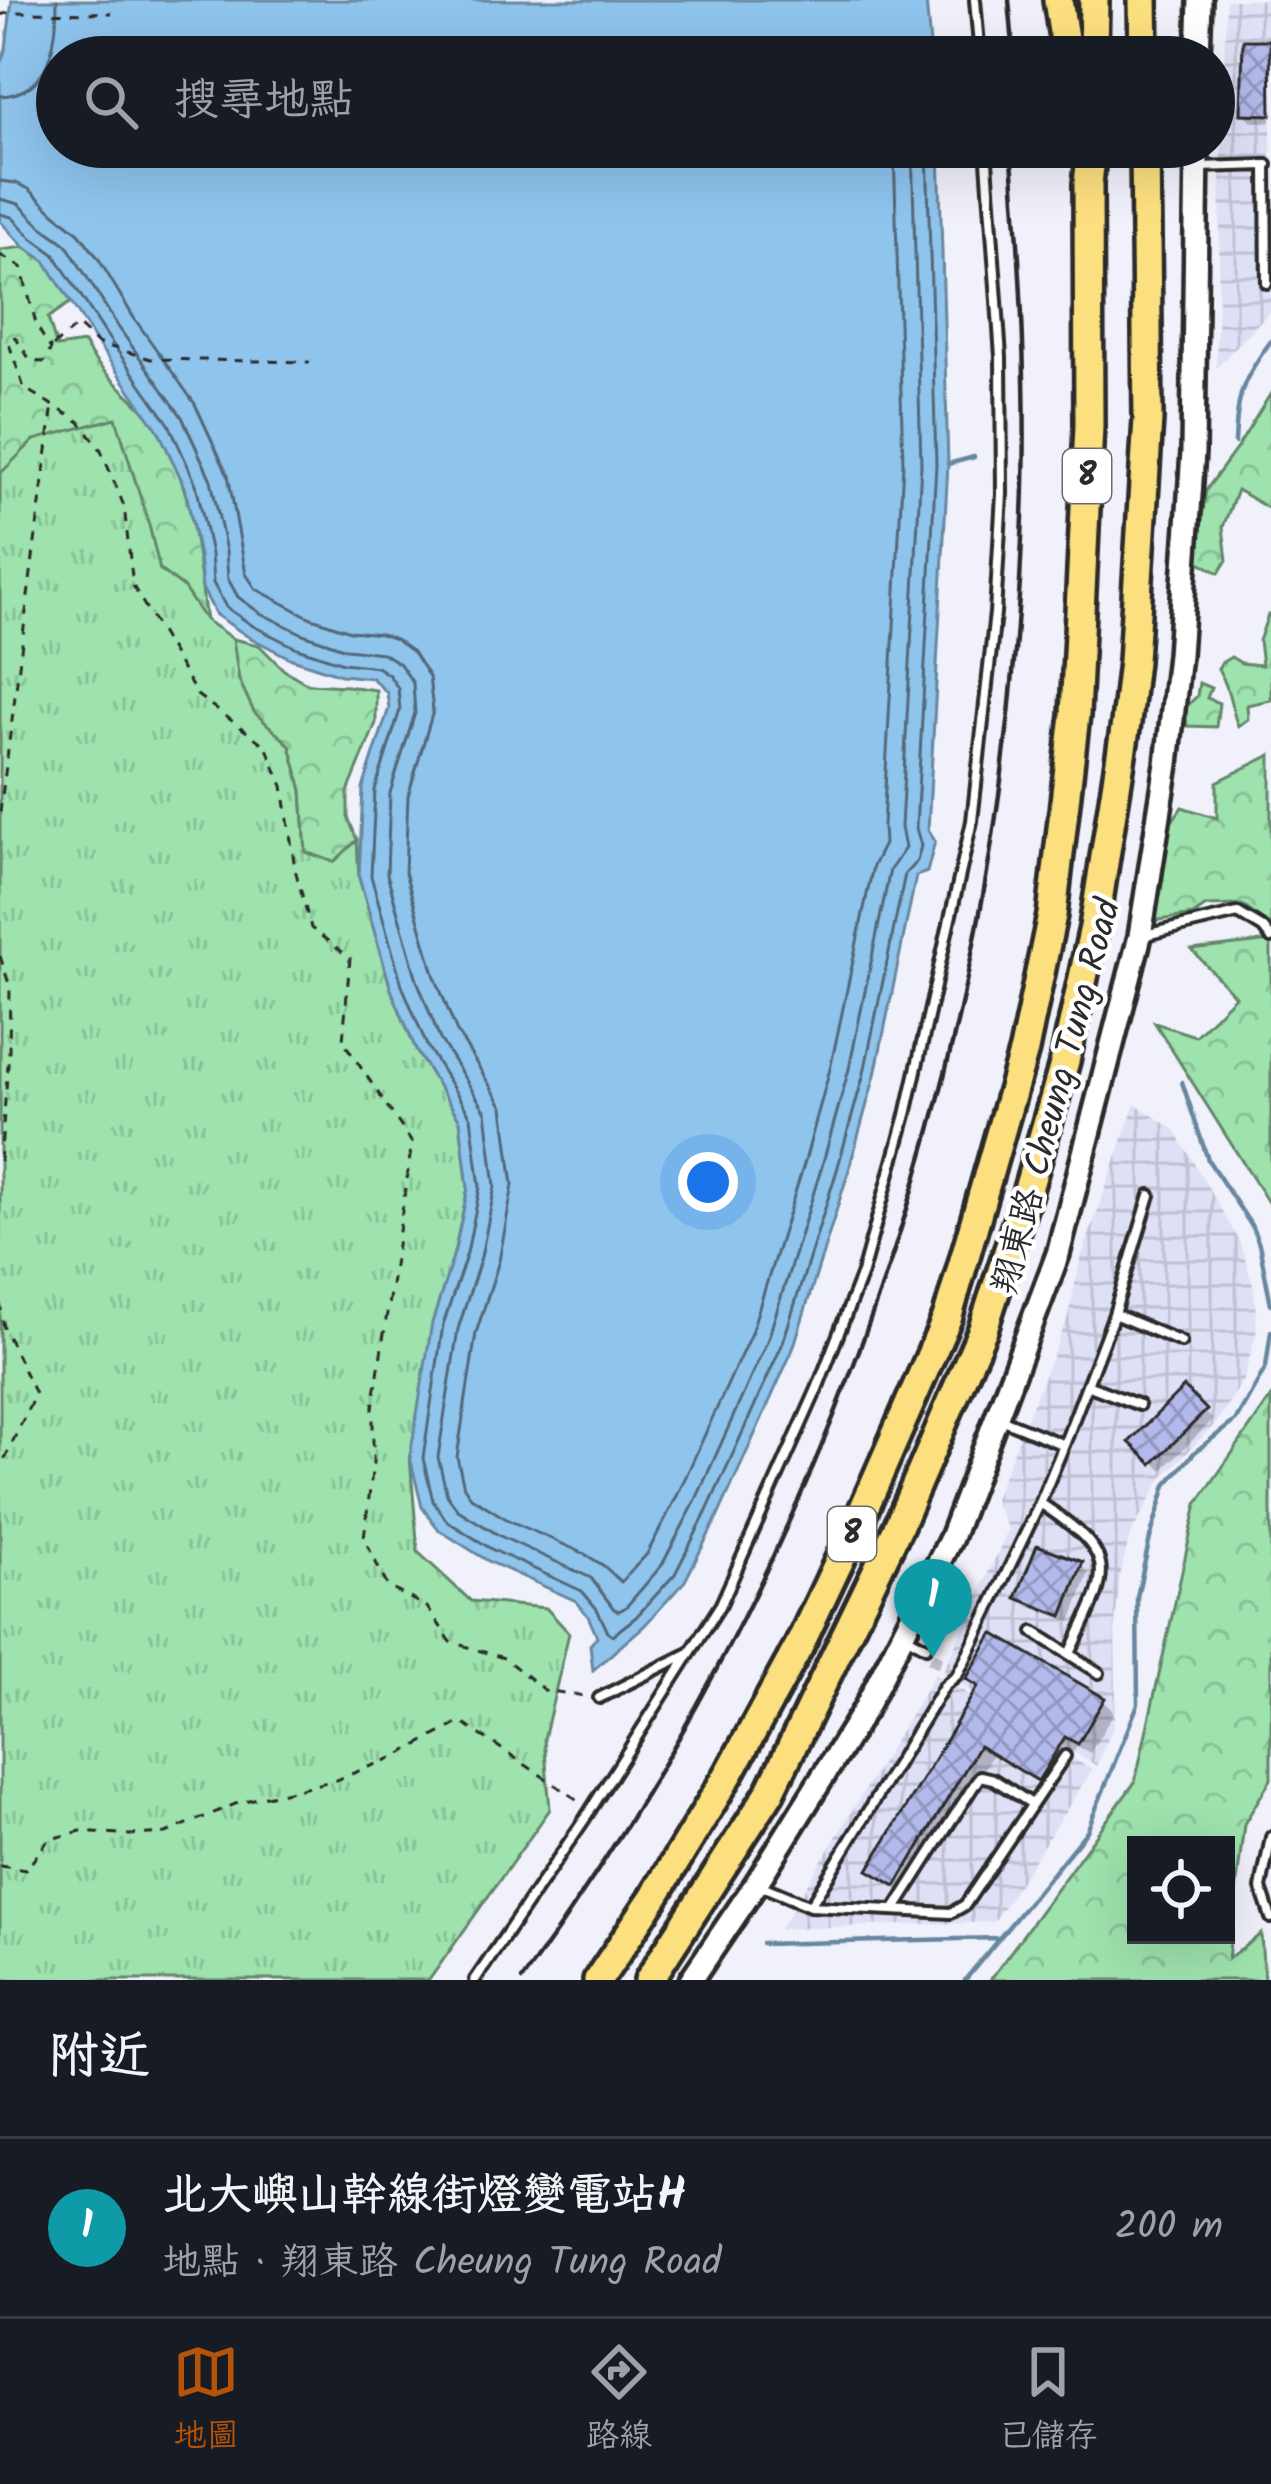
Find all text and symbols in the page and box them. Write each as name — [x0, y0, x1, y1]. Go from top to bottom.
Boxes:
search box — [36, 36, 1235, 168]
text: 搜尋地點 — [174, 66, 354, 138]
icon: search — [78, 69, 144, 135]
road number: 8 — [1063, 449, 1111, 503]
street label: 翔東路 Cheung Tung Road — [978, 892, 1138, 1301]
your location — [678, 1152, 738, 1212]
road number: 8 — [828, 1507, 876, 1561]
pin: 1 — [894, 1559, 972, 1658]
map controls — [1127, 1836, 1235, 1944]
button: locate — [1127, 1836, 1235, 1944]
text: 附近 — [48, 2018, 150, 2099]
text: 北大嶼山幹線街燈變電站H — [162, 2161, 686, 2233]
text: 1 — [81, 2197, 93, 2259]
text: 200 m — [1115, 2197, 1223, 2259]
text: 地點 · 翔東路 Cheung Tung Road — [162, 2233, 721, 2295]
tab: 地圖 — [173, 2339, 239, 2464]
tab: 路線 — [586, 2339, 652, 2464]
tab: 已儲存 — [999, 2339, 1098, 2464]

